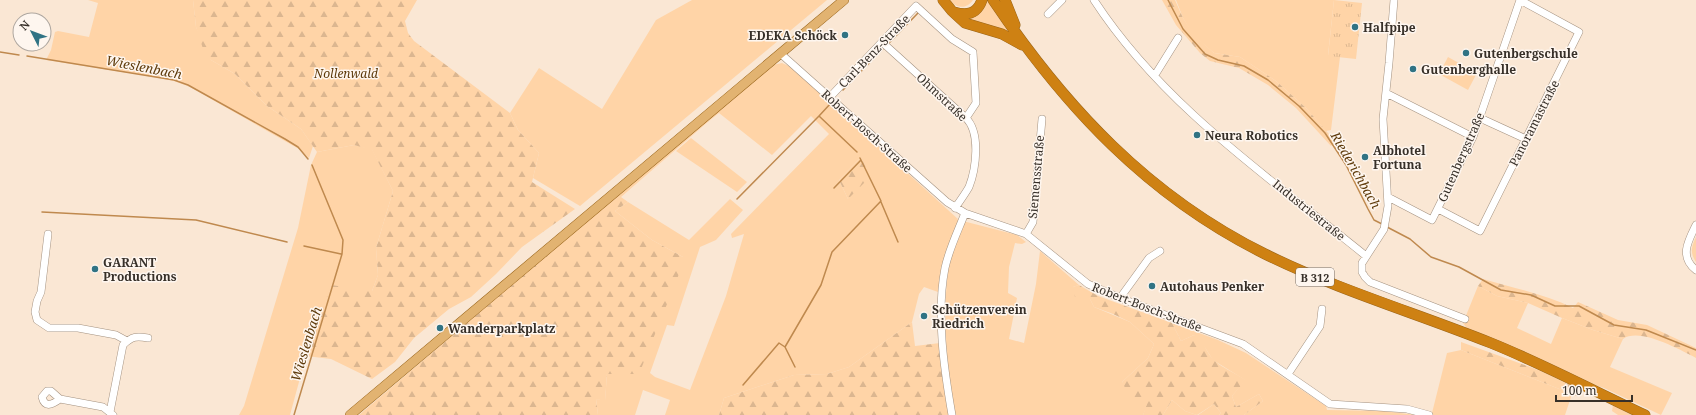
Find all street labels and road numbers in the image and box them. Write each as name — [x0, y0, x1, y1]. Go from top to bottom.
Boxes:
street label: Carl-Benz-Straße — [834, 10, 914, 92]
street label: Ohmstraße — [913, 69, 971, 125]
street label: Panoramastraße — [1505, 77, 1563, 169]
street label: Robert-Bosch-Straße — [818, 86, 916, 176]
street label: Gutenbergstraße — [1434, 109, 1488, 205]
street label: Siemensstraße — [1024, 135, 1048, 219]
street label: Industriestraße — [1269, 175, 1349, 245]
road number: B 312 — [1296, 268, 1334, 286]
street label: Robert-Bosch-Straße — [1089, 278, 1205, 336]

